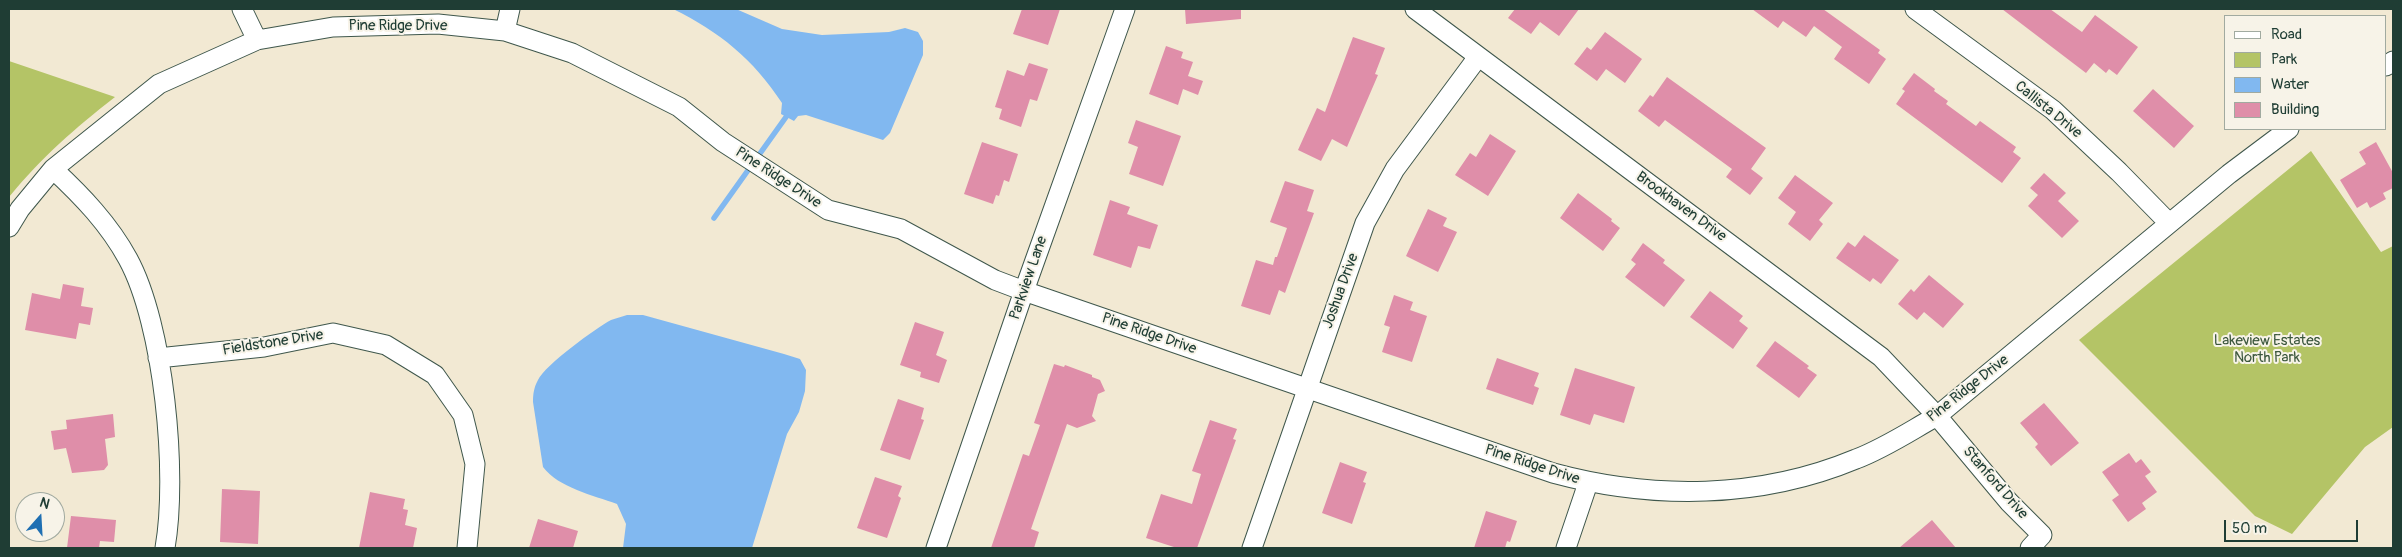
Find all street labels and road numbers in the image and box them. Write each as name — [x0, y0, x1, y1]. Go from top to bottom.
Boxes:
street label: Pine Ridge Drive — [349, 17, 447, 35]
street label: Callista Drive — [2011, 78, 2085, 142]
street label: Pine Ridge Drive — [732, 144, 824, 212]
street label: Brookhaven Drive — [1632, 168, 1730, 246]
street label: Parkview Lane — [1006, 234, 1052, 322]
street label: Joshua Drive — [1319, 251, 1363, 331]
street label: Pine Ridge Drive — [1099, 309, 1199, 359]
street label: Fieldstone Drive — [221, 326, 325, 360]
street label: Pine Ridge Drive — [1924, 352, 2012, 426]
street label: Pine Ridge Drive — [1482, 441, 1582, 489]
street label: Stanford Drive — [1958, 443, 2032, 523]

